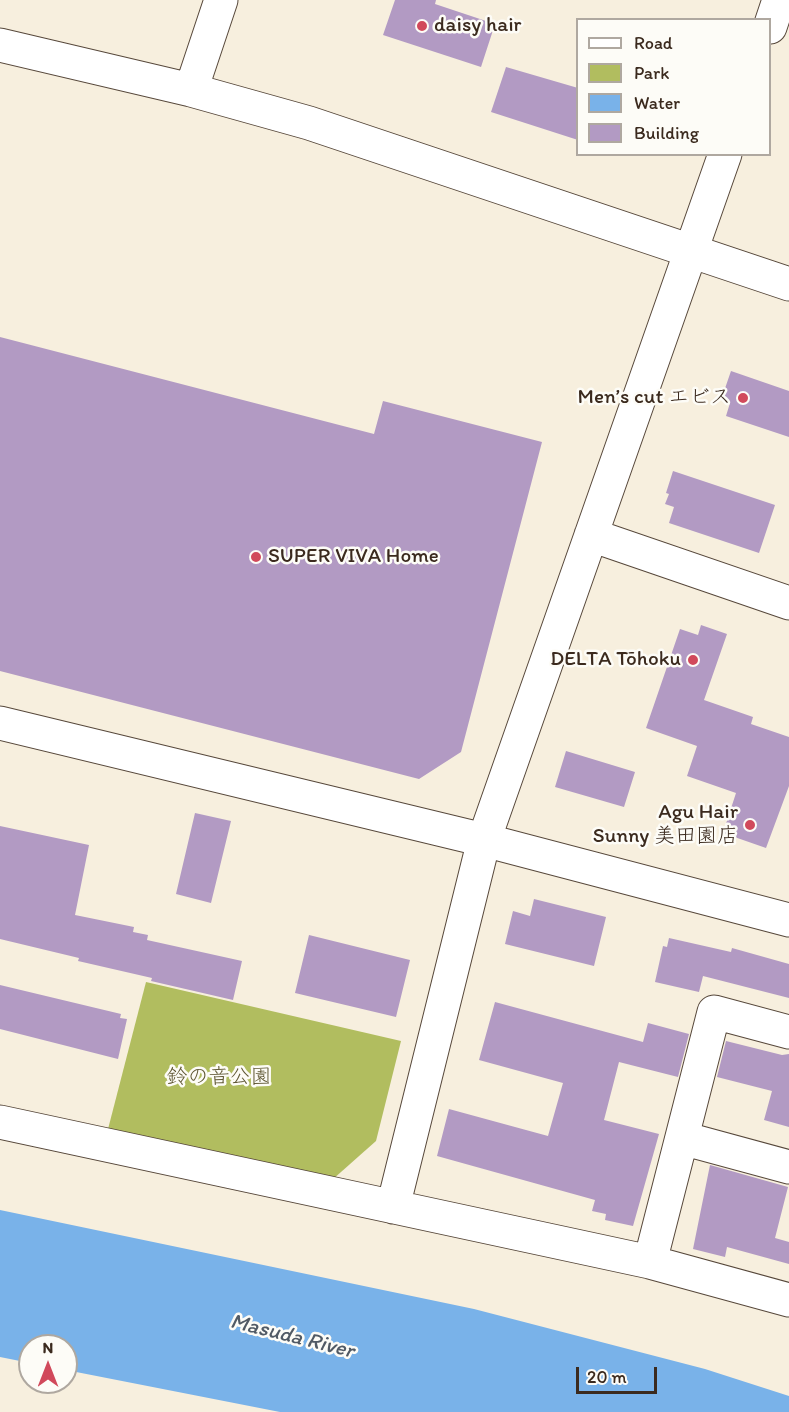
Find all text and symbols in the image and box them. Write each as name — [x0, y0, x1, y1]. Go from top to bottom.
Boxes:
place label: daisy hair — [434, 13, 521, 39]
legend — [576, 18, 771, 156]
marker: daisy hair — [415, 19, 429, 33]
text: Road — [634, 32, 673, 54]
text: Park — [634, 62, 669, 84]
text: Water — [634, 92, 680, 114]
text: Building — [634, 122, 699, 144]
place label: Men’s cut エビス — [577, 385, 731, 411]
marker: Men’s cut エビス — [736, 391, 750, 405]
place label: SUPER VIVA Home — [268, 544, 439, 570]
marker: SUPER VIVA Home — [249, 550, 263, 564]
place label: DELTA Tōhoku — [550, 647, 681, 673]
marker: DELTA Tōhoku — [686, 653, 700, 667]
place label: Agu Hair Sunny 美田園店 — [593, 800, 738, 850]
marker: Agu Hair Sunny 美田園店 — [743, 818, 757, 832]
park label: 鈴の音公園 — [167, 1065, 271, 1091]
water label: Masuda River — [227, 1309, 357, 1365]
north arrow — [18, 1334, 78, 1394]
text: N — [43, 1338, 53, 1357]
scale bar — [579, 1355, 660, 1393]
text: 20 m — [587, 1366, 627, 1388]

